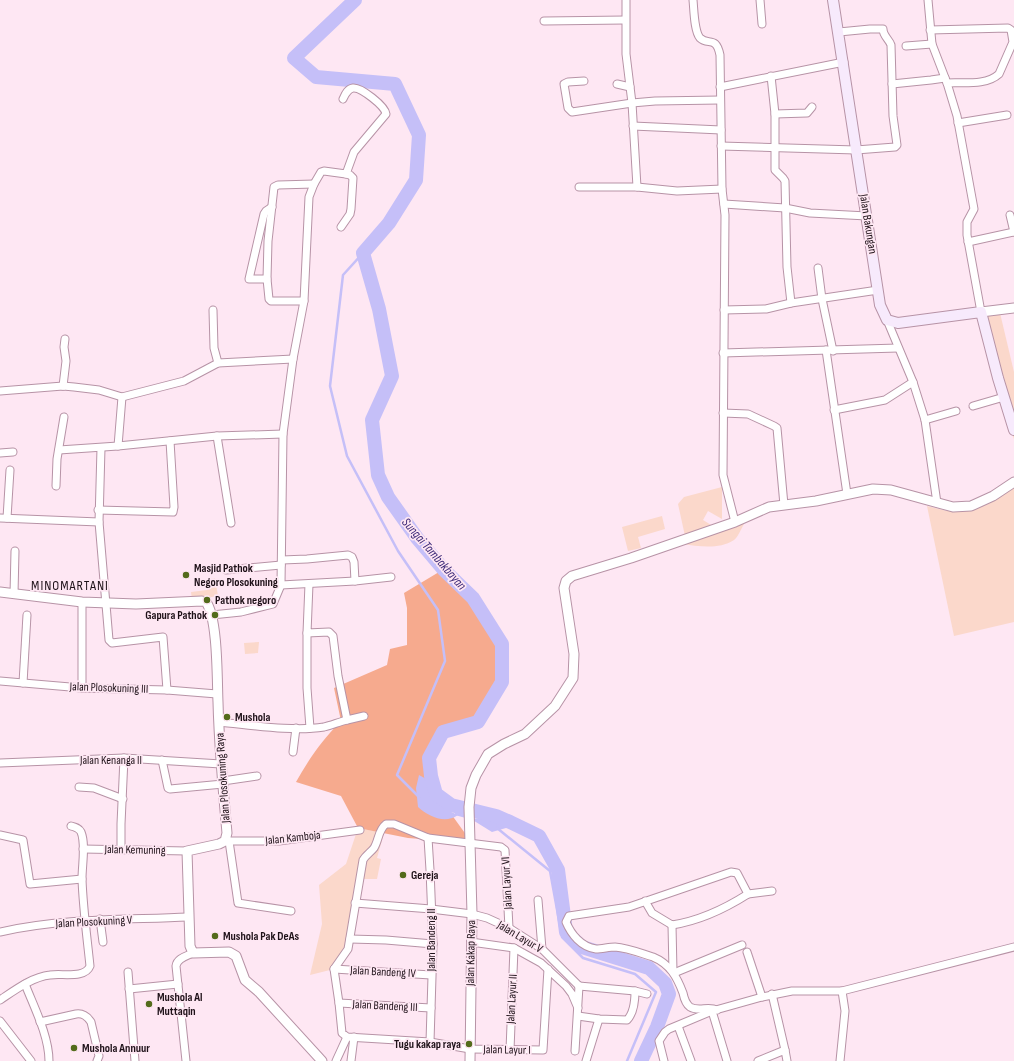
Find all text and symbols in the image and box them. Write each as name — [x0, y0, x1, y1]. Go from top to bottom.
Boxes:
street label: Jalan Bakungan — [856, 192, 880, 255]
water label: Sungai Tambakbayan — [398, 515, 470, 594]
place label: Masjid Pathok Negoro Plosokuning — [194, 561, 278, 590]
marker: Masjid Pathok Negoro Plosokuning — [181, 570, 191, 580]
district label: MINOMARTANI — [31, 577, 109, 594]
place label: Pathok negoro — [215, 593, 276, 608]
marker: Pathok negoro — [202, 595, 212, 605]
place label: Gapura Pathok — [145, 608, 207, 623]
marker: Gapura Pathok — [210, 610, 220, 620]
street label: Jalan Plosokuning III — [68, 679, 149, 697]
place label: Mushola — [235, 710, 270, 725]
marker: Mushola — [222, 712, 232, 722]
street label: Jalan Plosokuning Raya — [212, 732, 234, 825]
street label: Jalan Kenanga II — [79, 753, 142, 768]
street label: Jalan Kamboja — [264, 828, 322, 848]
street label: Jalan Kemuning — [103, 842, 166, 858]
street label: Jalan Layur VI — [498, 856, 516, 911]
place label: Gereja — [411, 868, 439, 883]
marker: Gereja — [398, 870, 408, 880]
street label: Jalan Bandeng II — [424, 909, 439, 972]
street label: Jalan Plosokuning V — [54, 912, 133, 932]
street label: Jalan Layur V — [494, 917, 546, 957]
street label: Jalan Kakap Raya — [463, 919, 479, 987]
place label: Mushola Pak DeAs — [223, 929, 299, 944]
marker: Mushola Pak DeAs — [210, 931, 220, 941]
street label: Jalan Bandeng IV — [349, 963, 417, 981]
street label: Jalan Layur II — [503, 974, 521, 1025]
place label: Mushola Al Muttaqin — [157, 990, 202, 1019]
street label: Jalan Bandeng III — [351, 997, 418, 1015]
marker: Mushola Al Muttaqin — [144, 999, 154, 1009]
place label: Tugu kakap raya — [394, 1037, 461, 1052]
marker: Tugu kakap raya — [464, 1039, 474, 1049]
place label: Mushola Annuur — [82, 1041, 150, 1056]
street label: Jalan Layur I — [482, 1042, 531, 1058]
marker: Mushola Annuur — [69, 1043, 79, 1053]

